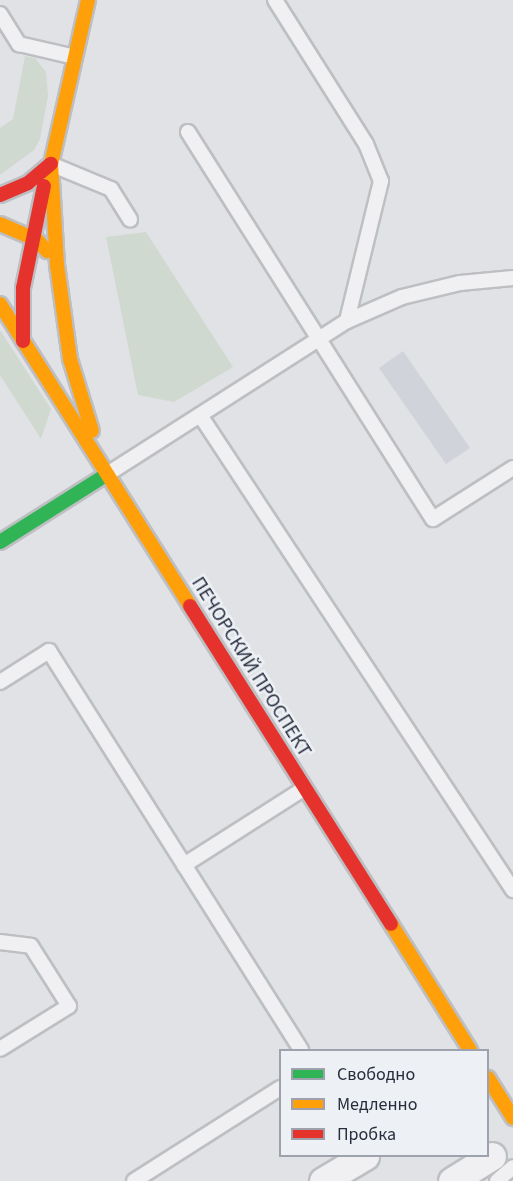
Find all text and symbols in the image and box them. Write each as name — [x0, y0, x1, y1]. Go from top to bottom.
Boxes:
street label: ПЕЧОРСКИЙ ПРОСПЕКТ — [186, 573, 316, 761]
legend — [279, 1049, 489, 1157]
text: Свободно — [337, 1062, 415, 1087]
text: Медленно — [337, 1092, 417, 1117]
text: Пробка — [337, 1122, 396, 1147]

